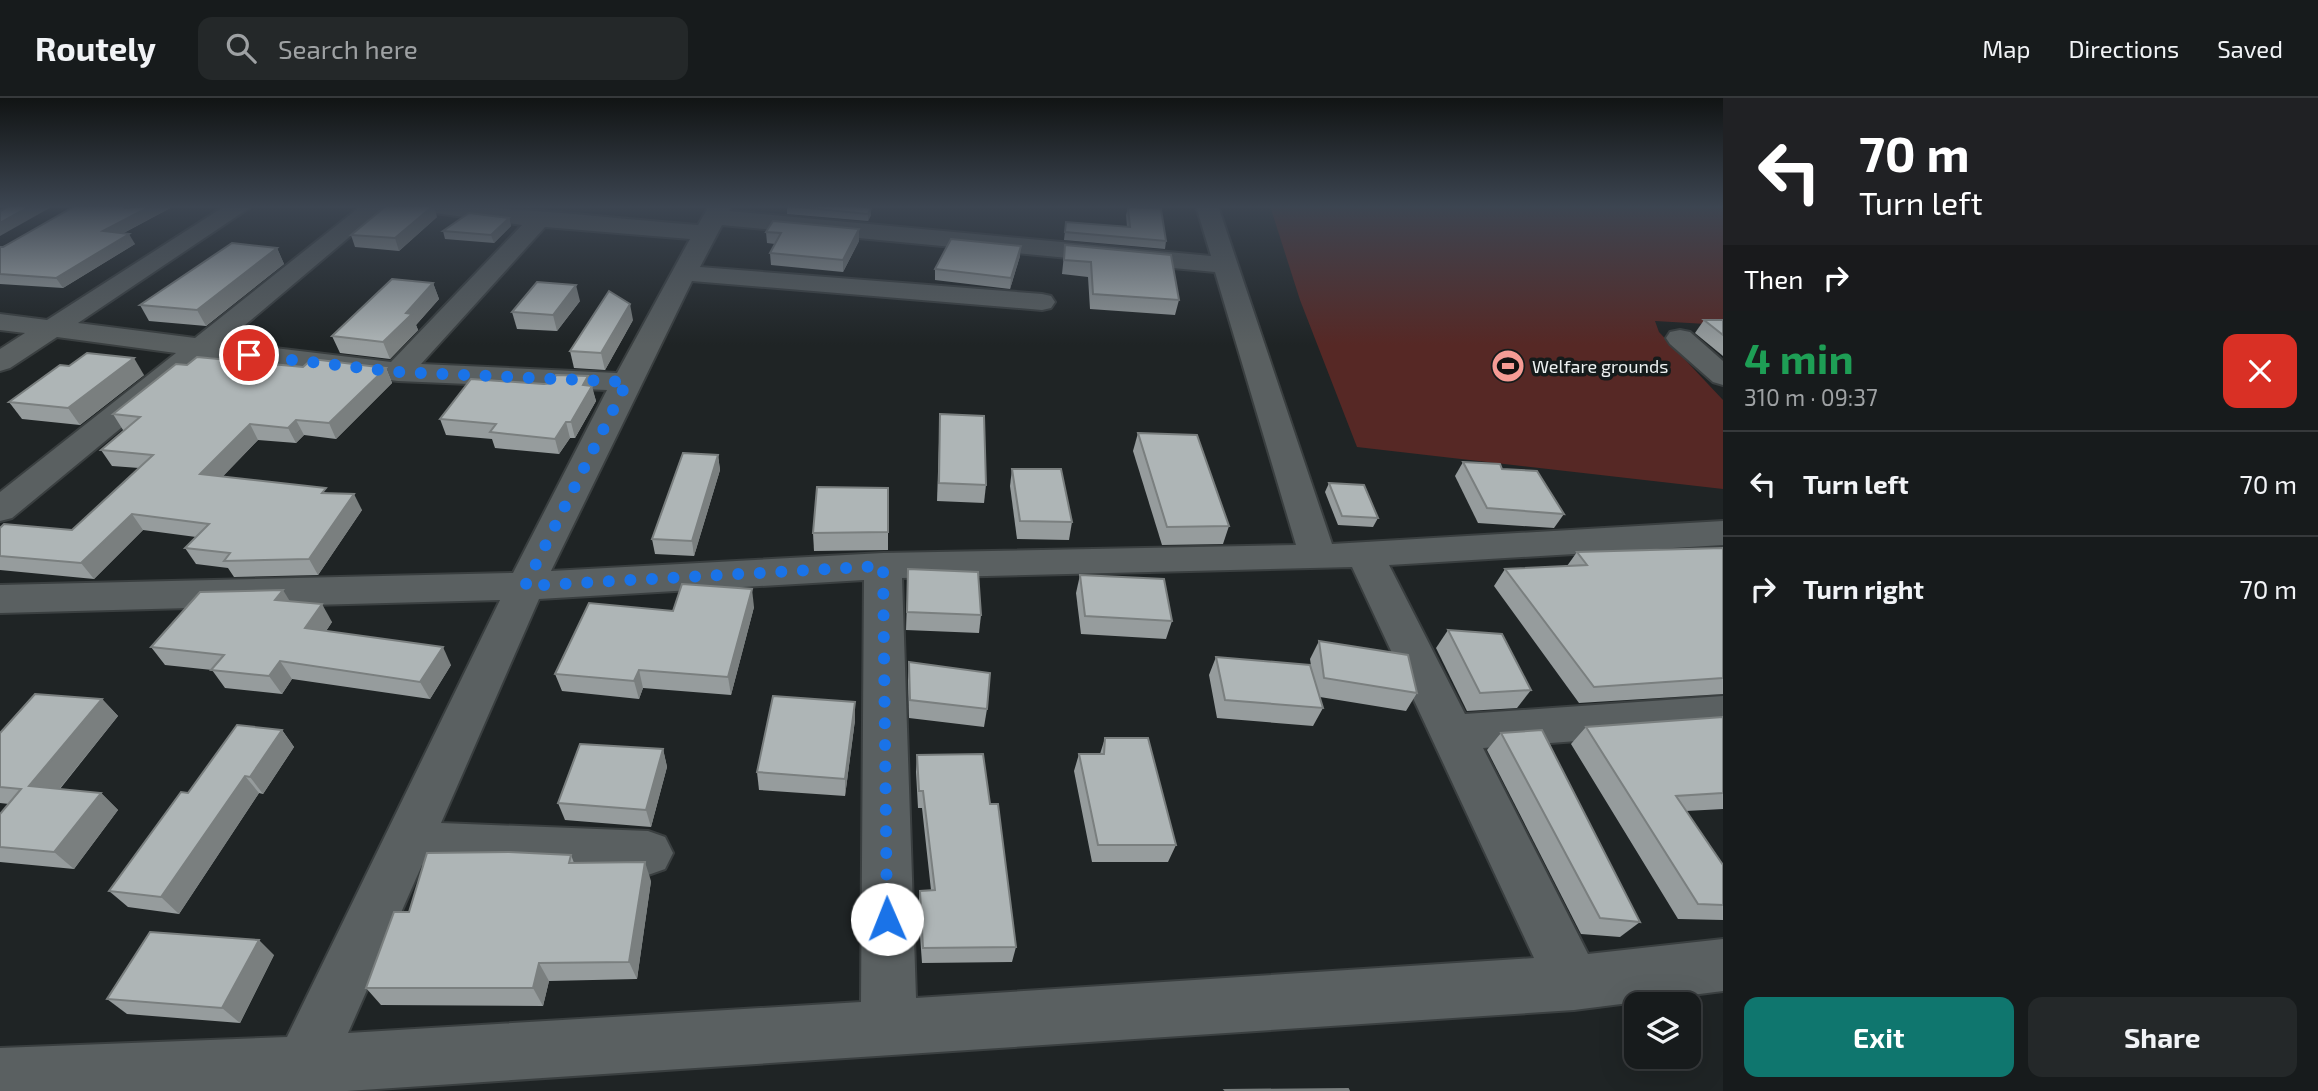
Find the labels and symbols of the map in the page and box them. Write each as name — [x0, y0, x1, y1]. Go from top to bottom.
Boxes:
pin — [219, 325, 279, 385]
sports icon: Welfare grounds — [1489, 347, 1527, 385]
place label: Welfare grounds — [1532, 355, 1669, 377]
position arrow — [850, 882, 924, 956]

